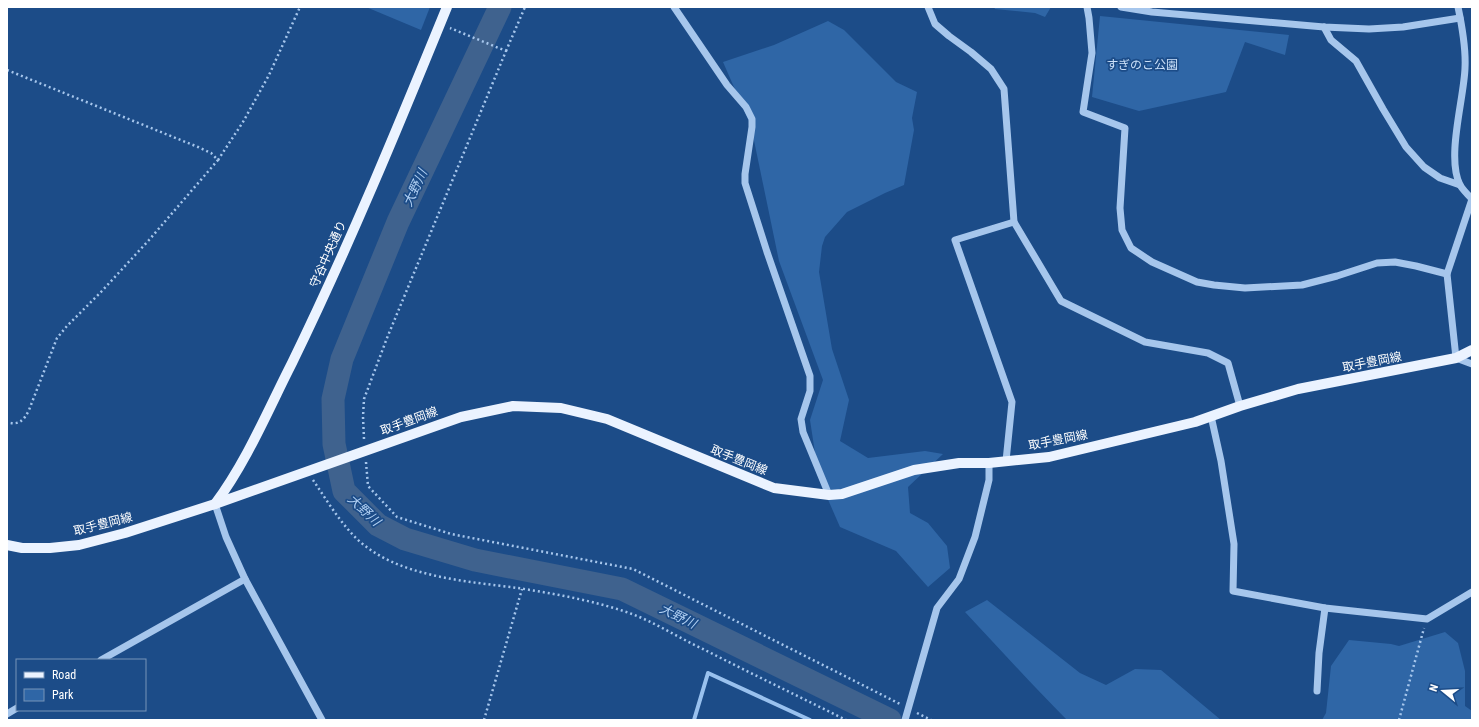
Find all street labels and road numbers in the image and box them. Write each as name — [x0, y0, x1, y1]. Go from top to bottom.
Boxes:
street label: 守谷中央通り — [307, 218, 349, 290]
street label: 取手豊岡線 — [1341, 349, 1403, 375]
street label: 取手豊岡線 — [378, 404, 440, 438]
street label: 取手豊岡線 — [1027, 427, 1089, 453]
street label: 取手豊岡線 — [709, 442, 769, 478]
street label: 取手豊岡線 — [72, 510, 134, 538]

